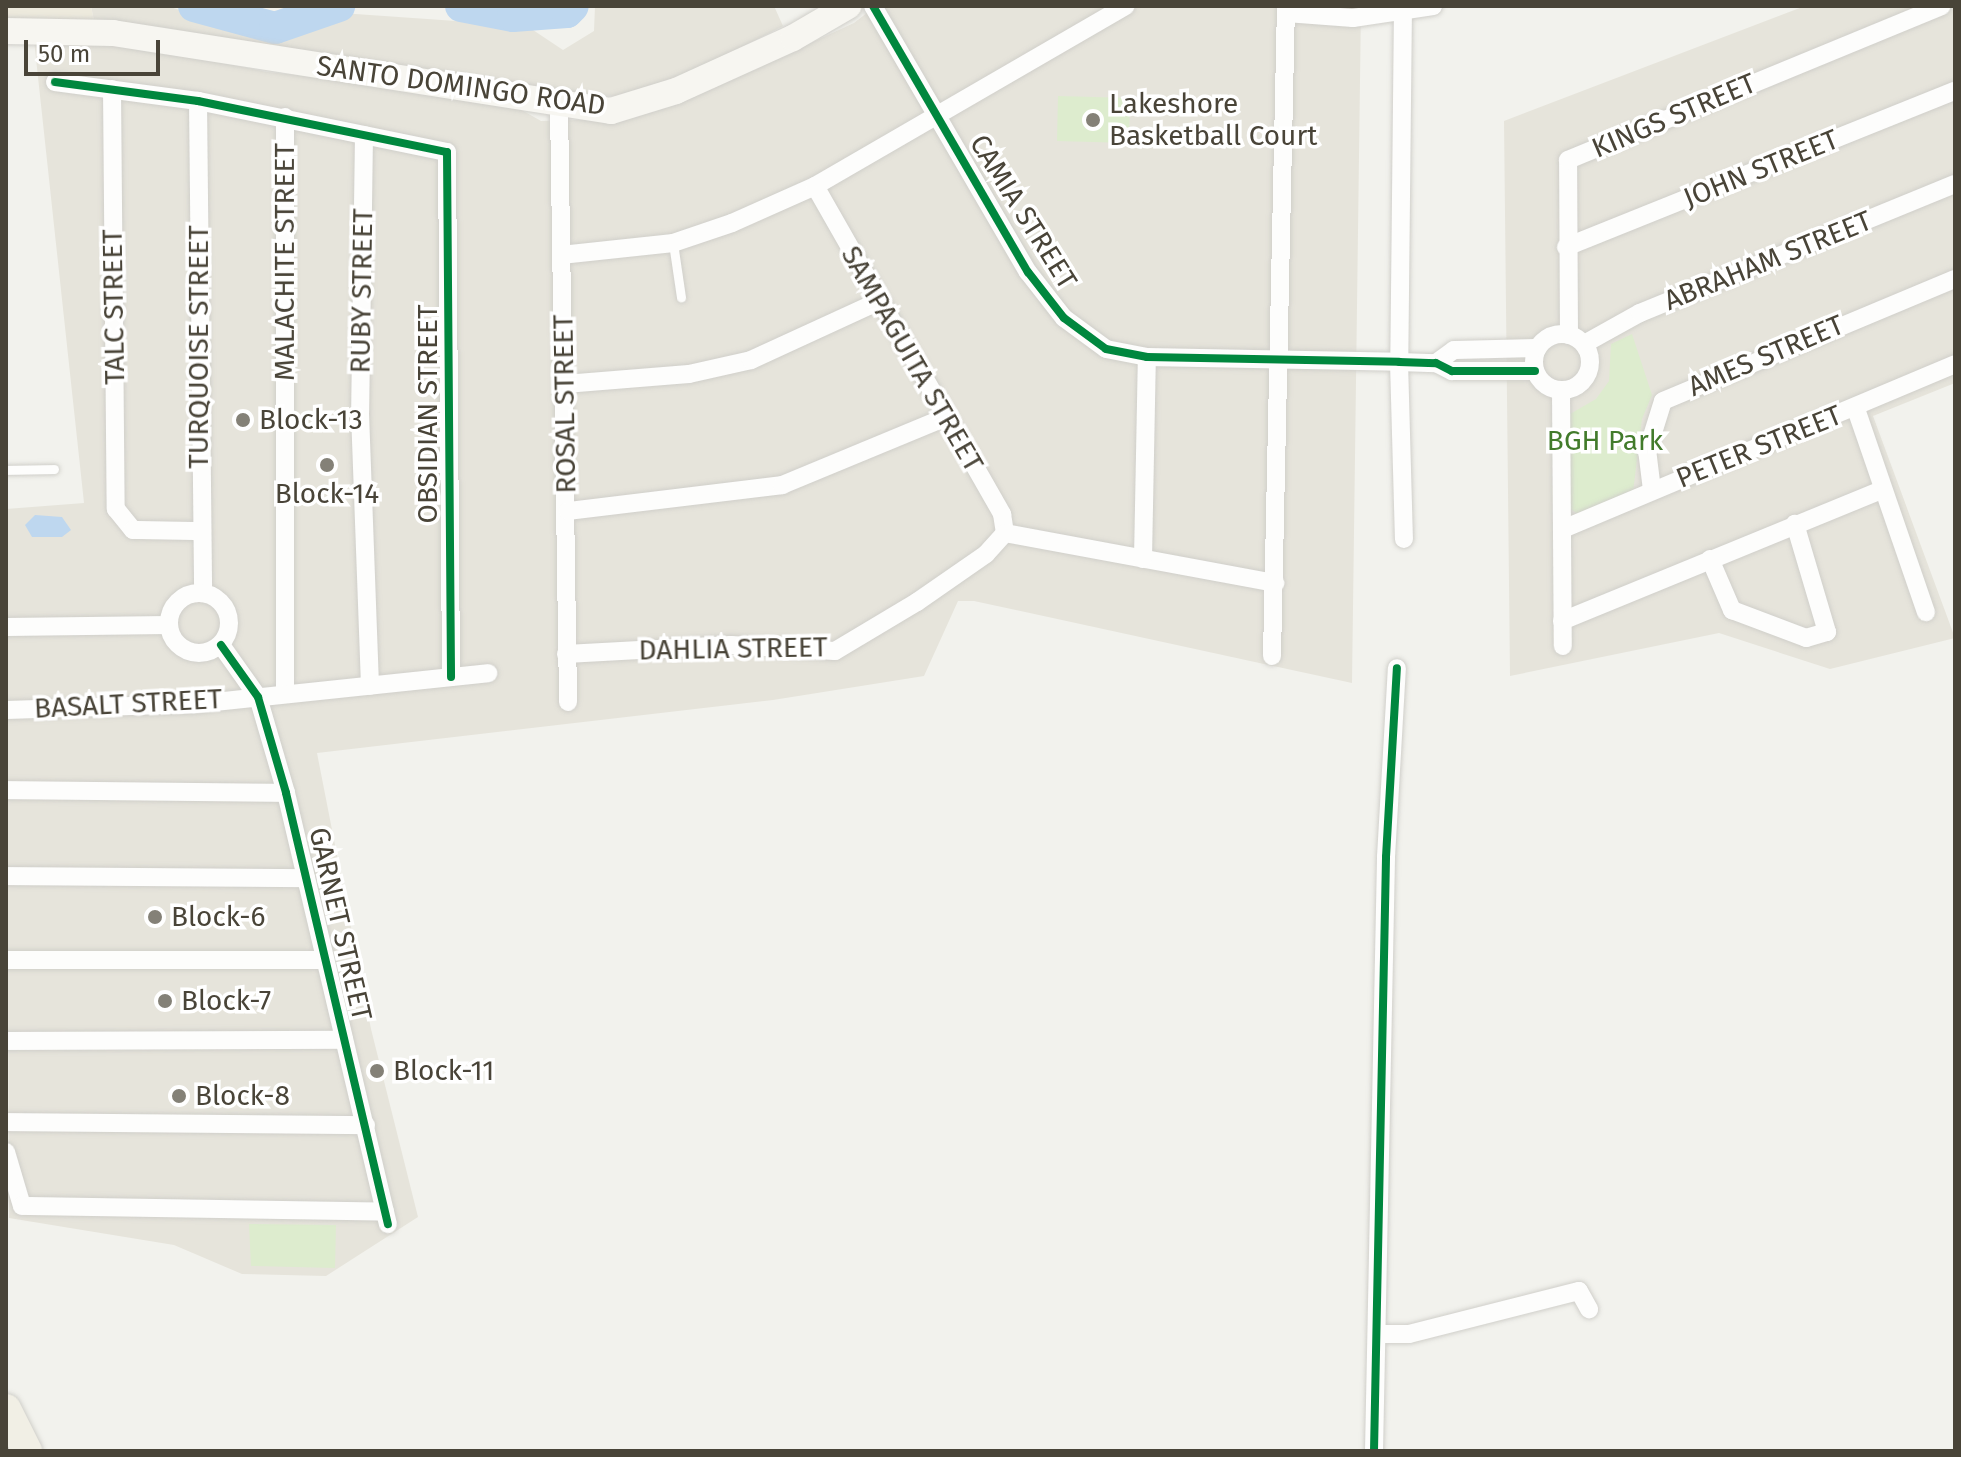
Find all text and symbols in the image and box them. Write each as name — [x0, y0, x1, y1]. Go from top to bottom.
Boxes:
scale bar — [28, 24, 164, 74]
text: 50 m — [38, 40, 90, 68]
street label: SANTO DOMINGO ROAD — [314, 49, 608, 123]
street label: KINGS STREET — [1587, 66, 1761, 166]
place label: Lakeshore Basketball Court — [1109, 87, 1317, 153]
marker: Lakeshore Basketball Court — [1084, 111, 1102, 129]
street label: JOHN STREET — [1679, 123, 1843, 215]
street label: CAMIA STREET — [962, 129, 1084, 295]
street label: MALACHITE STREET — [268, 143, 302, 381]
street label: ABRAHAM STREET — [1659, 204, 1877, 318]
street label: RUBY STREET — [344, 208, 380, 374]
street label: TURQUOISE STREET — [182, 225, 216, 469]
street label: TALC STREET — [96, 229, 132, 385]
street label: SAMPAGUITA STREET — [834, 240, 990, 478]
street label: OBSIDIAN STREET — [411, 305, 445, 523]
street label: AMES STREET — [1683, 308, 1849, 404]
street label: ROSAL STREET — [547, 314, 583, 494]
street label: PETER STREET — [1671, 399, 1847, 495]
place label: Block-13 — [259, 403, 363, 437]
marker: Block-13 — [234, 411, 252, 429]
park label: BGH Park — [1547, 424, 1663, 458]
marker: Block-14 — [318, 456, 336, 474]
place label: Block-14 — [275, 477, 379, 511]
street label: DAHLIA STREET — [638, 631, 828, 667]
street label: BASALT STREET — [33, 682, 223, 726]
street label: GARNET STREET — [301, 824, 379, 1024]
place label: Block-6 — [171, 900, 265, 934]
marker: Block-6 — [146, 908, 164, 926]
place label: Block-7 — [181, 984, 271, 1018]
marker: Block-7 — [156, 992, 174, 1010]
place label: Block-11 — [393, 1054, 494, 1088]
marker: Block-11 — [368, 1062, 386, 1080]
place label: Block-8 — [195, 1079, 290, 1113]
marker: Block-8 — [170, 1087, 188, 1105]

